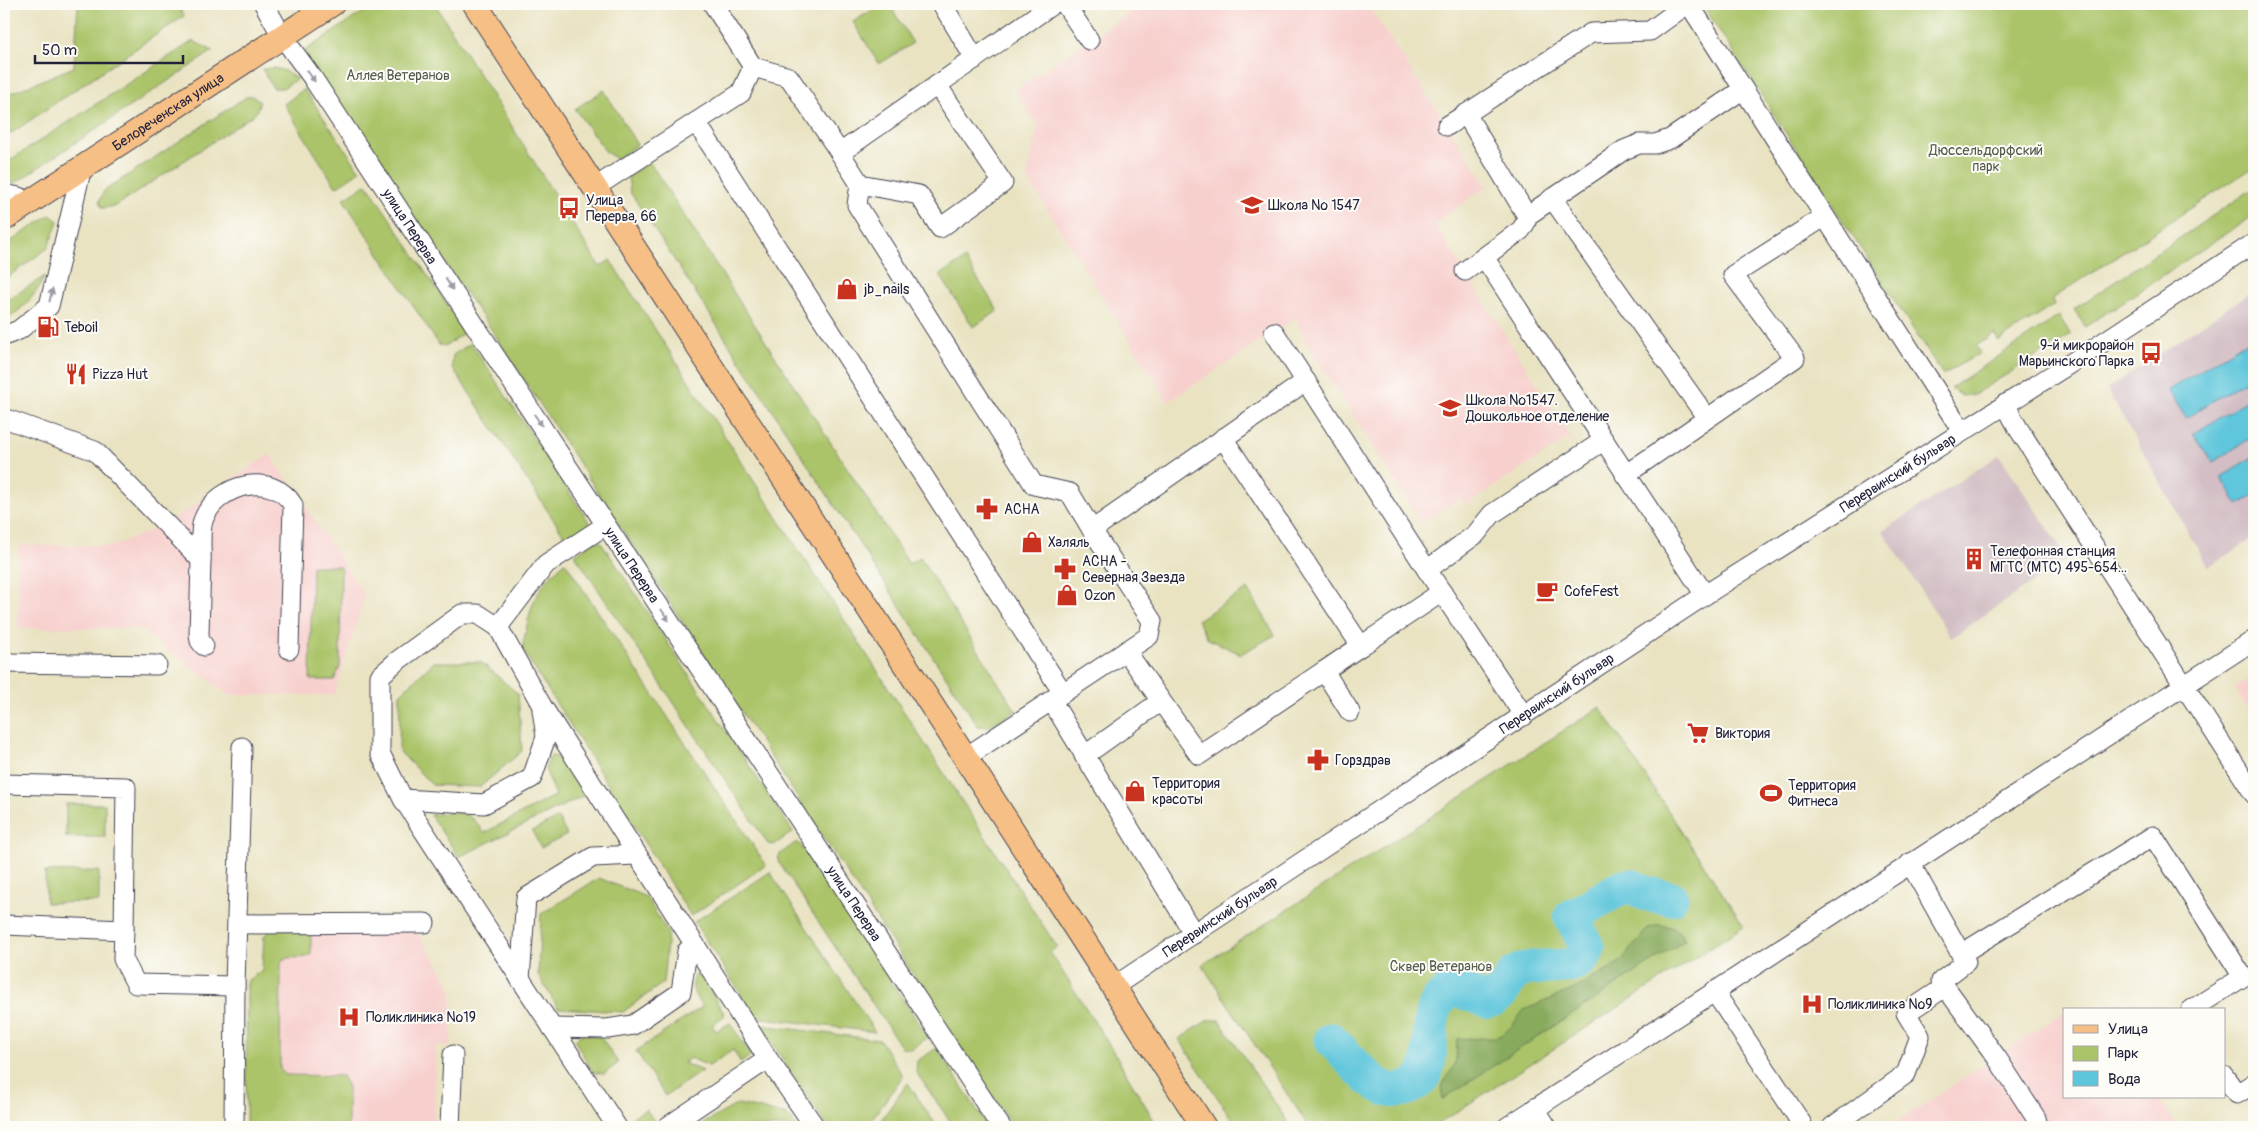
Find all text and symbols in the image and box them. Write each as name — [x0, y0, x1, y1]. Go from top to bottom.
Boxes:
scale bar — [35, 32, 182, 64]
text: 50 m — [42, 41, 77, 60]
park label: Аллея Ветеранов — [346, 67, 450, 84]
street label: Белореченская улица — [109, 69, 227, 154]
one-way arrow — [306, 69, 316, 83]
park label: Дюссельдорфский парк — [1928, 142, 2043, 175]
street label: улица Перерва — [378, 184, 441, 267]
place label: Улица Перерва, 66 — [586, 192, 657, 225]
school or university icon: Школа № 1547 — [1239, 192, 1265, 218]
bus stop icon: Улица Перерва, 66 — [556, 195, 582, 221]
place label: Школа № 1547 — [1268, 197, 1360, 214]
shop icon: jb_nails — [834, 276, 860, 302]
one-way arrow — [444, 278, 453, 291]
place label: jb_nails — [863, 281, 910, 298]
one-way arrow — [48, 286, 56, 302]
fuel station icon: Teboil — [35, 314, 61, 340]
place label: Teboil — [64, 319, 98, 336]
place label: 9-й микрорайон Марьинского Парка — [2019, 337, 2134, 370]
bus stop icon: 9-й микрорайон Марьинского Парка — [2138, 340, 2164, 366]
restaurant icon: Pizza Hut — [63, 361, 89, 387]
place label: Pizza Hut — [92, 366, 148, 383]
place label: Школа №1547. Дошкольное отделение — [1465, 392, 1609, 425]
school or university icon: Школа №1547. Дошкольное отделение — [1437, 395, 1463, 421]
one-way arrow — [533, 414, 543, 427]
street label: Перервинский бульвар — [1837, 430, 1959, 516]
pharmacy icon: АСНА — [974, 496, 1000, 522]
place label: АСНА — [1004, 501, 1040, 518]
street label: улица Перерва — [601, 523, 663, 606]
shop icon: Халяль — [1019, 529, 1045, 555]
place label: Халяль — [1048, 534, 1090, 551]
place label: Телефонная станция МГТС (МТС) 495-654... — [1990, 543, 2127, 576]
building icon: Телефонная станция МГТС (МТС) 495-654... — [1961, 546, 1987, 572]
place label: АСНА - Северная Звезда — [1082, 553, 1185, 586]
pharmacy icon: АСНА - Северная Звезда — [1052, 556, 1078, 582]
cafe icon: CofeFest — [1534, 578, 1560, 604]
shop icon: Ozon — [1054, 582, 1080, 608]
place label: CofeFest — [1564, 583, 1619, 600]
place label: Ozon — [1084, 587, 1116, 604]
one-way arrow — [660, 608, 670, 621]
street label: Перервинский бульвар — [1496, 649, 1617, 737]
supermarket icon: Виктория — [1685, 720, 1711, 746]
place label: Виктория — [1715, 725, 1770, 742]
pharmacy icon: Горздрав — [1305, 747, 1331, 773]
place label: Горздрав — [1335, 752, 1391, 769]
place label: Территория красоты — [1152, 775, 1220, 808]
place label: Территория Фитнеса — [1788, 777, 1856, 810]
shop icon: Территория красоты — [1122, 778, 1148, 804]
sports icon: Территория Фитнеса — [1758, 780, 1784, 806]
street label: улица Перерва — [823, 862, 885, 944]
street label: Перервинский бульвар — [1159, 872, 1281, 960]
park label: Сквер Ветеранов — [1390, 958, 1492, 975]
hospital icon: Поликлиника №9 — [1799, 991, 1825, 1017]
place label: Поликлиника №9 — [1828, 996, 1933, 1013]
hospital icon: Поликлиника №19 — [336, 1004, 362, 1030]
legend — [2063, 1008, 2226, 1098]
place label: Поликлиника №19 — [366, 1009, 476, 1026]
text: Улица — [2108, 1020, 2148, 1039]
text: Парк — [2108, 1044, 2139, 1063]
text: Вода — [2108, 1070, 2141, 1089]

